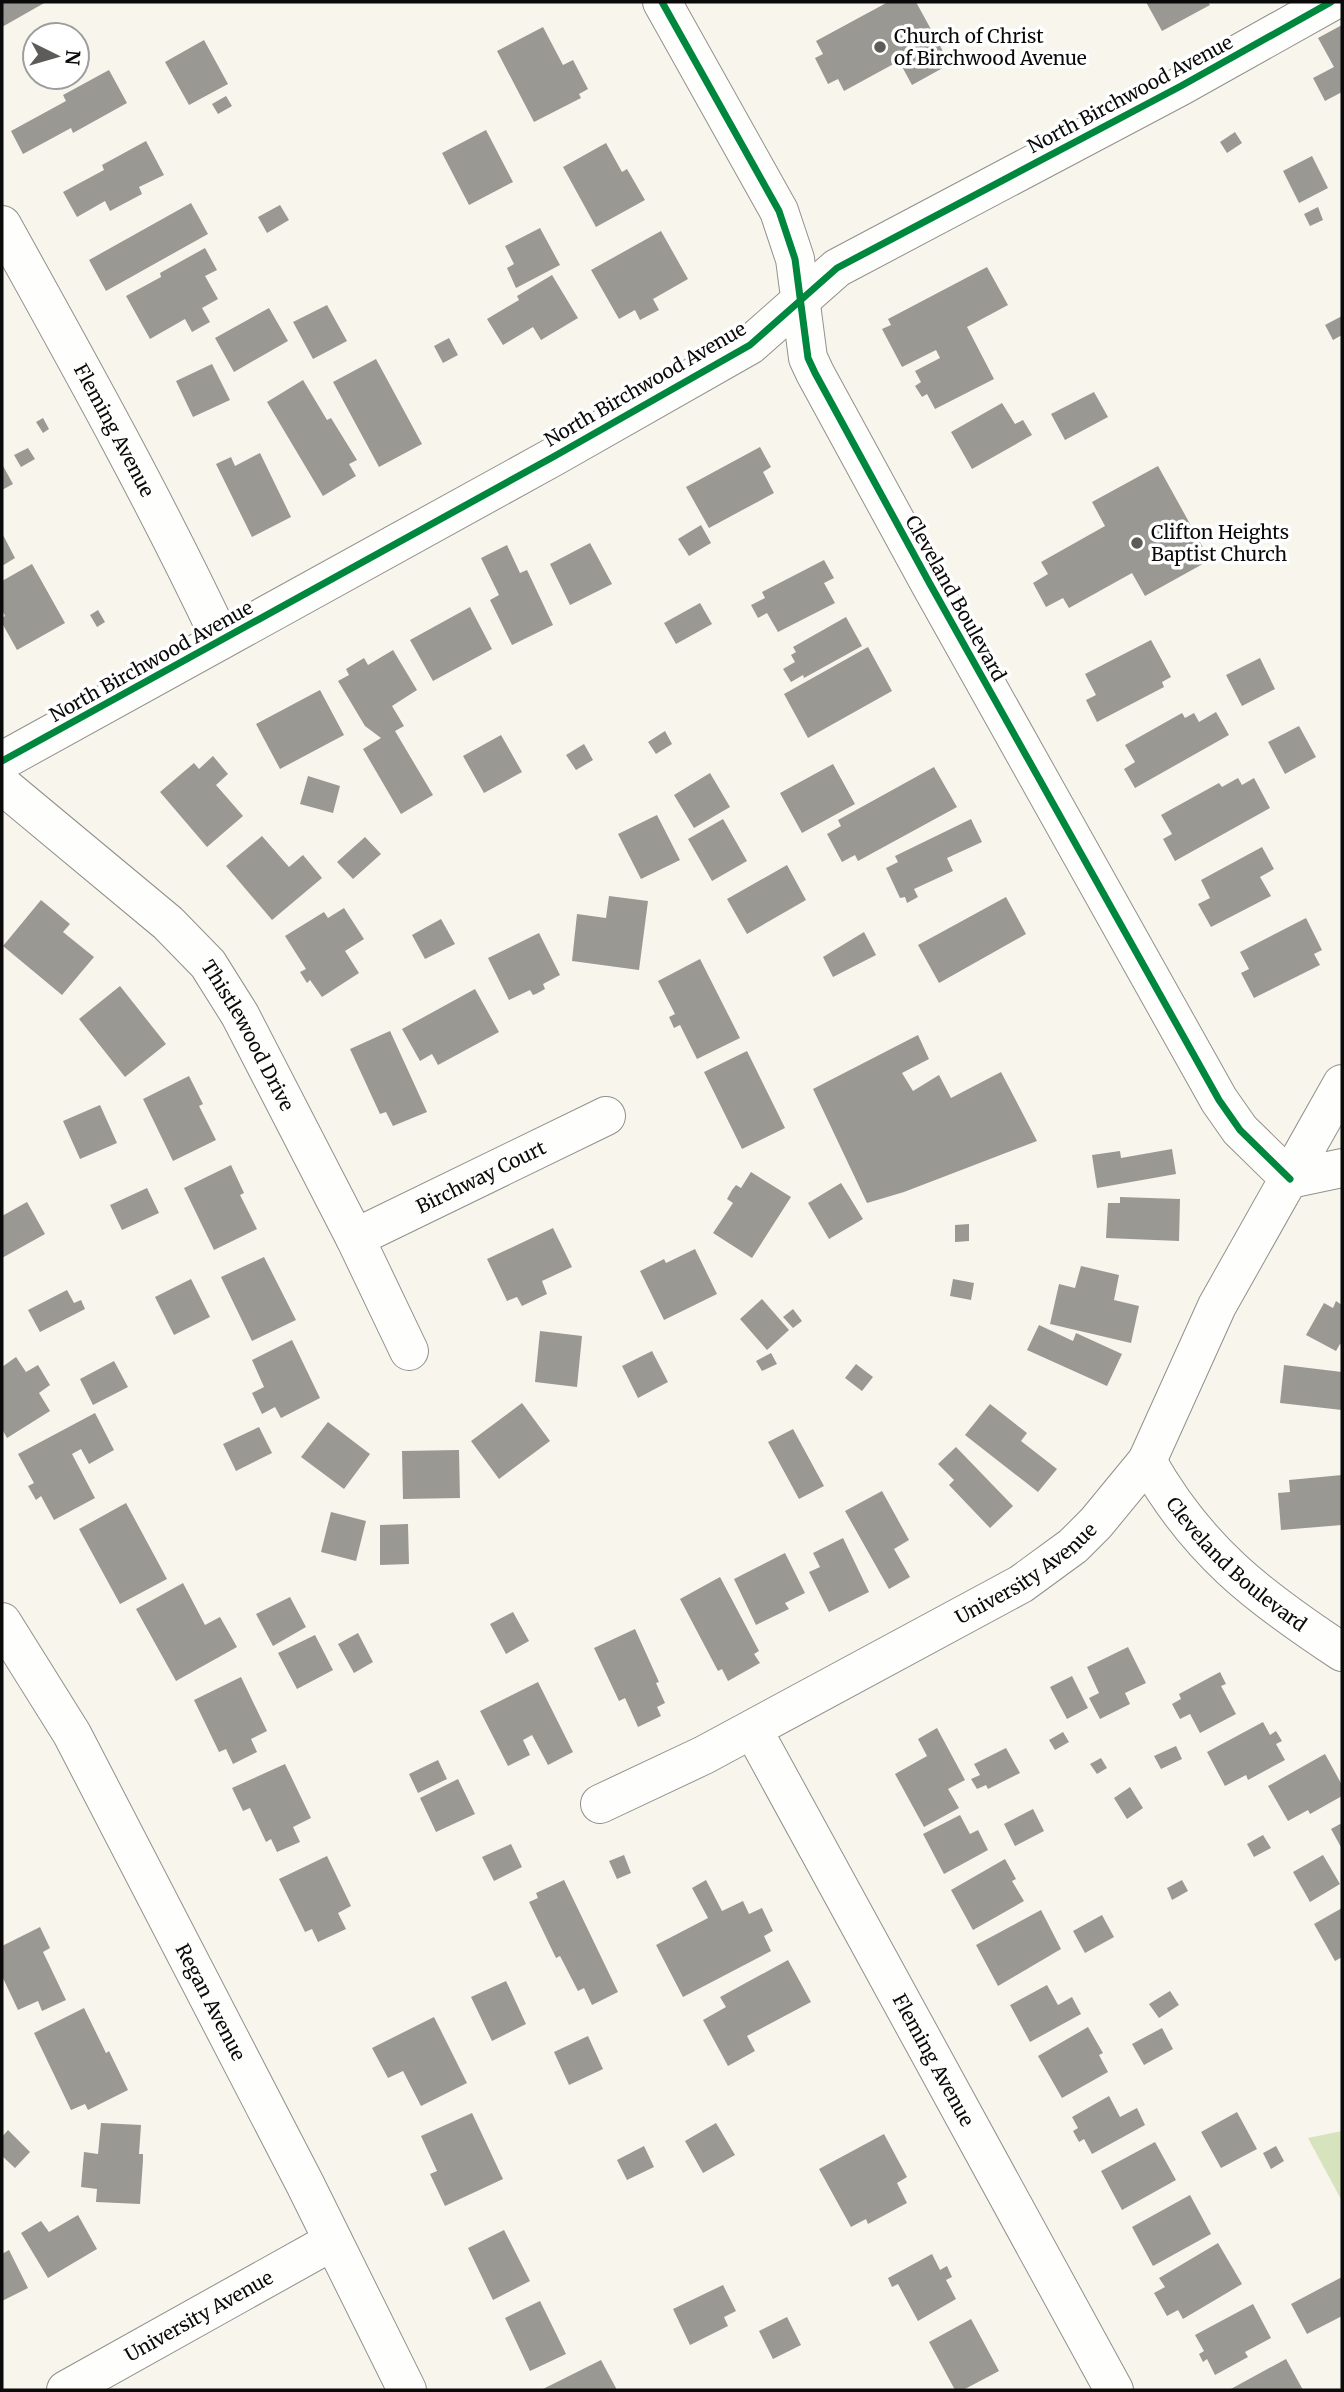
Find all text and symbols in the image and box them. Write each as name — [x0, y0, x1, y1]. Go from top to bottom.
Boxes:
north arrow — [21, 21, 91, 91]
place label: Church of Christ of Birchwood Avenue — [894, 24, 1087, 70]
street label: North Birchwood Avenue — [1023, 30, 1237, 158]
marker: Church of Christ of Birchwood Avenue — [872, 39, 888, 55]
text: N — [60, 49, 86, 66]
street label: North Birchwood Avenue — [540, 316, 750, 452]
street label: Fleming Avenue — [69, 359, 160, 501]
street label: Cleveland Boulevard — [900, 511, 1012, 685]
place label: Clifton Heights Baptist Church — [1151, 520, 1289, 566]
marker: Clifton Heights Baptist Church — [1129, 535, 1145, 551]
street label: North Birchwood Avenue — [45, 595, 257, 727]
street label: Thistlewood Drive — [196, 955, 299, 1115]
street label: Birchway Court — [412, 1135, 550, 1218]
street label: Cleveland Boulevard — [1161, 1492, 1311, 1637]
street label: University Avenue — [951, 1517, 1102, 1629]
street label: Regan Avenue — [171, 1940, 251, 2065]
street label: Fleming Avenue — [887, 1989, 979, 2130]
street label: University Avenue — [120, 2265, 277, 2367]

